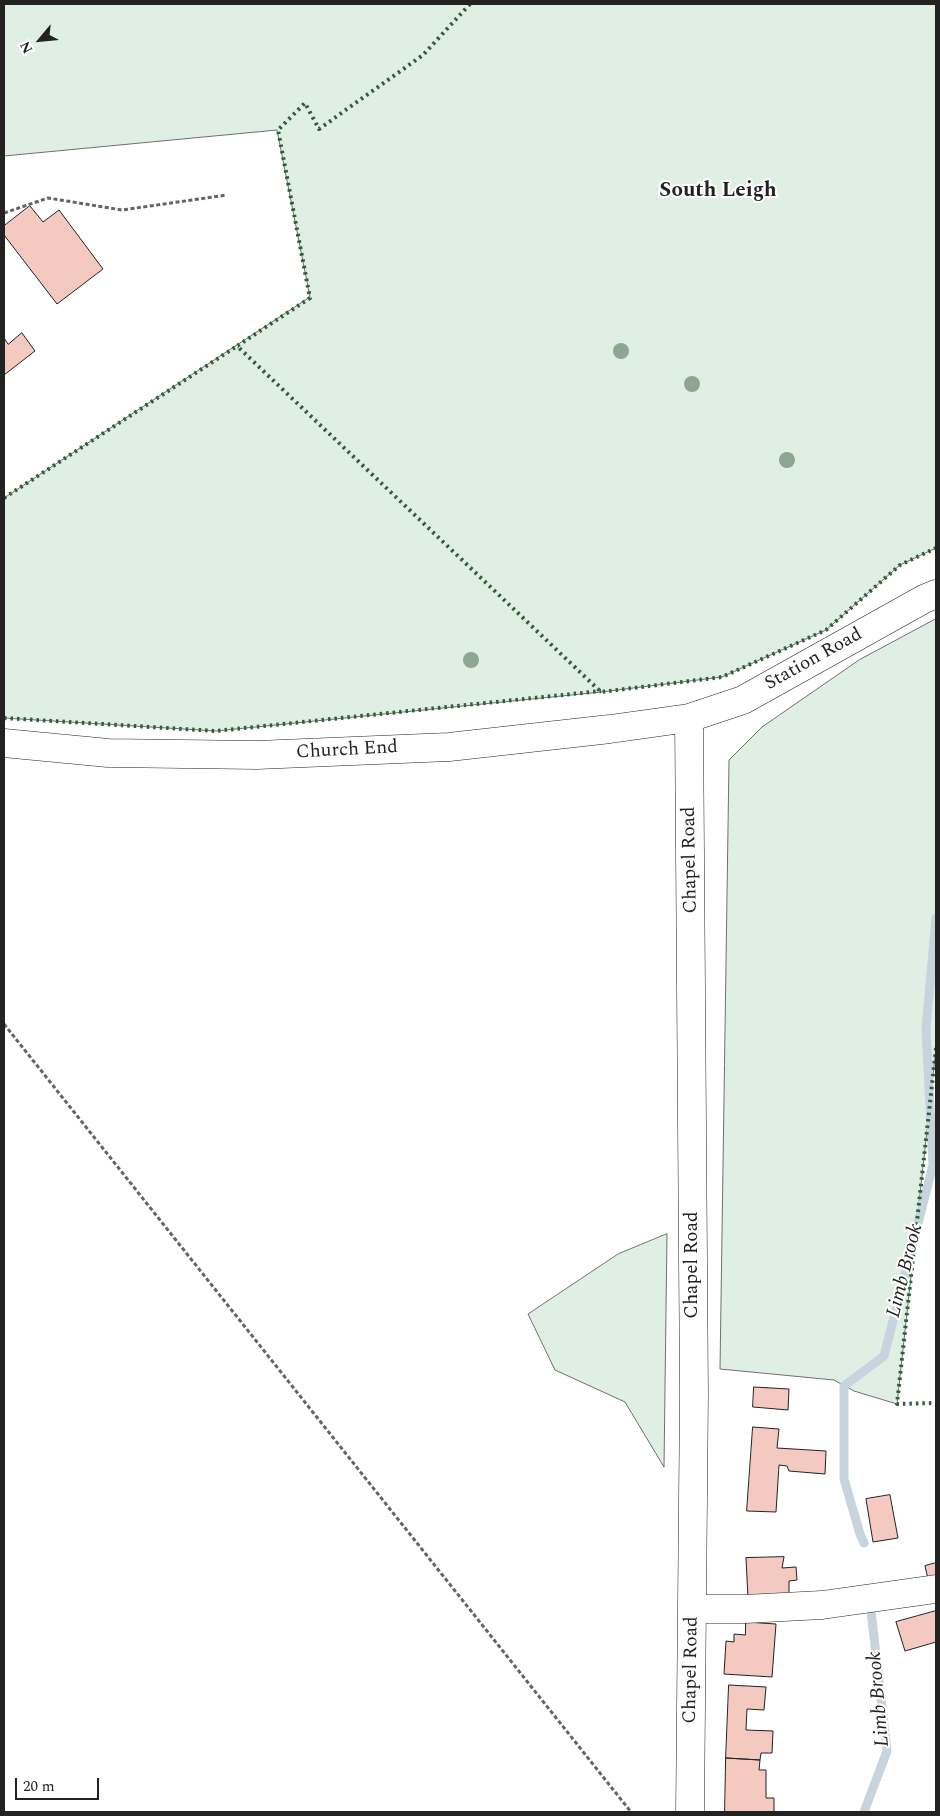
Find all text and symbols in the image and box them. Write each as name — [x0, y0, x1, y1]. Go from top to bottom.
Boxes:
north arrow — [15, 15, 65, 65]
text: N — [14, 37, 38, 57]
district label: South Leigh — [659, 179, 777, 205]
street label: Station Road — [761, 624, 867, 696]
street label: Church End — [295, 737, 399, 765]
street label: Chapel Road — [679, 806, 703, 914]
street label: Chapel Road — [682, 1211, 704, 1319]
water label: Limb Brook — [883, 1222, 929, 1320]
street label: Chapel Road — [680, 1616, 704, 1724]
water label: Limb Brook — [864, 1650, 896, 1748]
scale bar — [18, 1768, 101, 1800]
text: 20 m — [23, 1775, 55, 1798]

